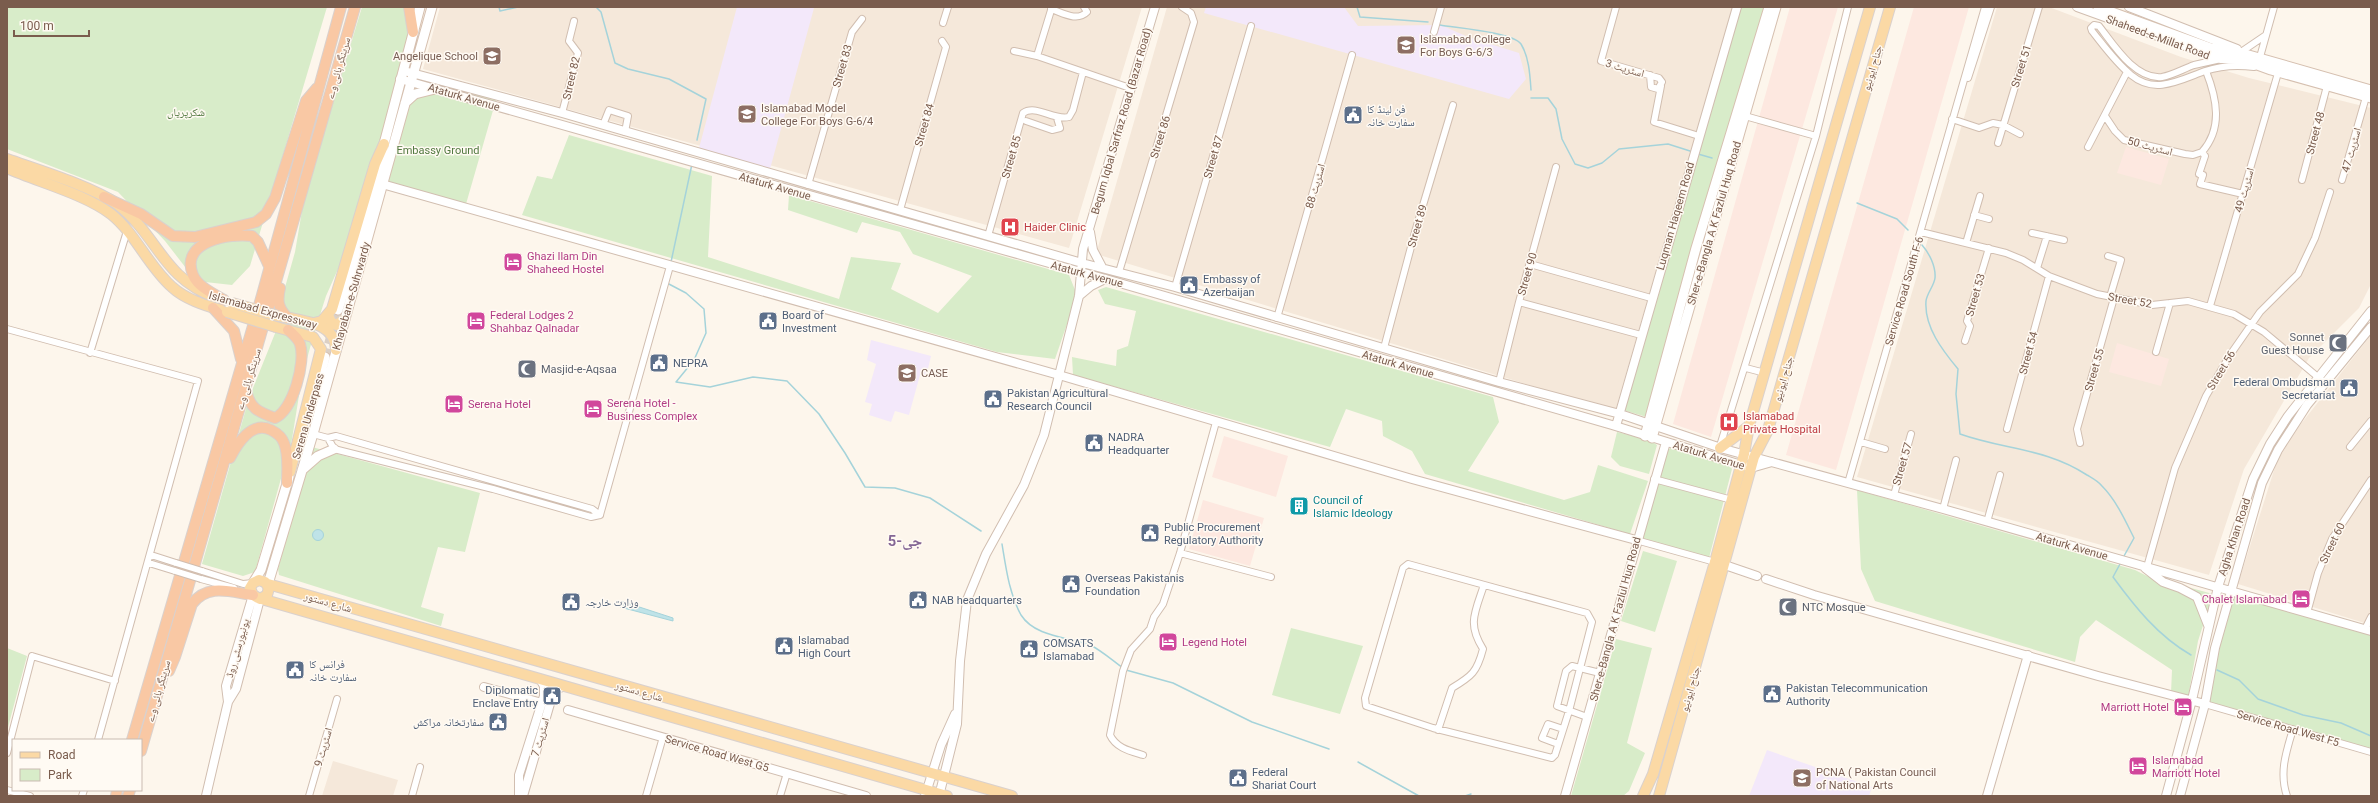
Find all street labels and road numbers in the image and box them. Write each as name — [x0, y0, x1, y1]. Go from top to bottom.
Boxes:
street label: Shaheed-e-Millat Road — [2104, 13, 2212, 62]
street label: Begum Iqbal Sarfraz Road (Bazar Road) — [1089, 26, 1154, 216]
street label: سرینگر ہائی وے — [323, 36, 354, 101]
street label: Street 83 — [830, 43, 855, 89]
street label: Street 51 — [2009, 43, 2034, 89]
street label: جناح ایونیو — [1860, 44, 1885, 92]
street label: Street 82 — [560, 55, 583, 101]
street label: اسٹریٹ 3 — [1604, 57, 1646, 80]
street label: Ataturk Avenue — [426, 81, 502, 114]
street label: Street 84 — [912, 102, 937, 148]
street label: Street 48 — [2303, 110, 2327, 156]
street label: Street 86 — [1148, 114, 1173, 160]
street label: اسٹریٹ 47 — [2339, 126, 2364, 174]
street label: Street 85 — [999, 134, 1024, 180]
street label: Street 87 — [1201, 134, 1226, 180]
street label: اسٹریٹ 50 — [2126, 134, 2174, 159]
street label: Sher-e-Bangla A K Fazlul Huq Road — [1685, 140, 1744, 306]
street label: Luqman Haqeem Road — [1654, 161, 1697, 272]
street label: اسٹریٹ 88 — [1303, 162, 1328, 210]
street label: اسٹریٹ 49 — [2232, 166, 2257, 214]
street label: Ataturk Avenue — [737, 170, 813, 203]
street label: Street 89 — [1405, 203, 1430, 249]
street label: Service Road South F-6 — [1883, 235, 1926, 347]
street label: Khayaban-e-Suhrwardy — [330, 240, 373, 352]
street label: Street 90 — [1515, 251, 1540, 297]
street label: Ataturk Avenue — [1049, 259, 1125, 290]
street label: Street 53 — [1963, 272, 1988, 318]
street label: Islamabad Expressway — [207, 289, 319, 332]
street label: Street 52 — [2107, 290, 2153, 311]
street label: Street 54 — [2016, 330, 2040, 376]
street label: سرینگر ہائی وے — [233, 347, 264, 411]
street label: Street 55 — [2082, 347, 2107, 393]
street label: Ataturk Avenue — [1360, 348, 1436, 381]
street label: Street 56 — [2204, 348, 2238, 393]
street label: جناح ایونیو — [1771, 355, 1796, 403]
street label: Serena Underpass — [290, 371, 327, 461]
street label: Ataturk Avenue — [1671, 438, 1746, 473]
street label: Street 57 — [1890, 441, 1915, 487]
street label: Agha Khan Road — [2216, 497, 2253, 578]
street label: Street 60 — [2317, 521, 2348, 566]
street label: Ataturk Avenue — [2034, 530, 2110, 563]
street label: Sher-e-Bangla A K Fazlul Huq Road — [1587, 535, 1644, 703]
street label: شارع دستور — [302, 589, 353, 615]
street label: یونیورسٹی روڈ — [223, 617, 252, 679]
street label: سرینگر ہائی وے — [143, 659, 174, 724]
street label: جناح ایونیو — [1678, 665, 1703, 713]
street label: شارع دستور — [613, 678, 664, 704]
street label: Service Road West F5 — [2235, 708, 2341, 749]
street label: اسٹریٹ 7 — [529, 716, 552, 758]
street label: اسٹریٹ 9 — [312, 726, 335, 768]
street label: Service Road West G5 — [663, 732, 770, 775]

